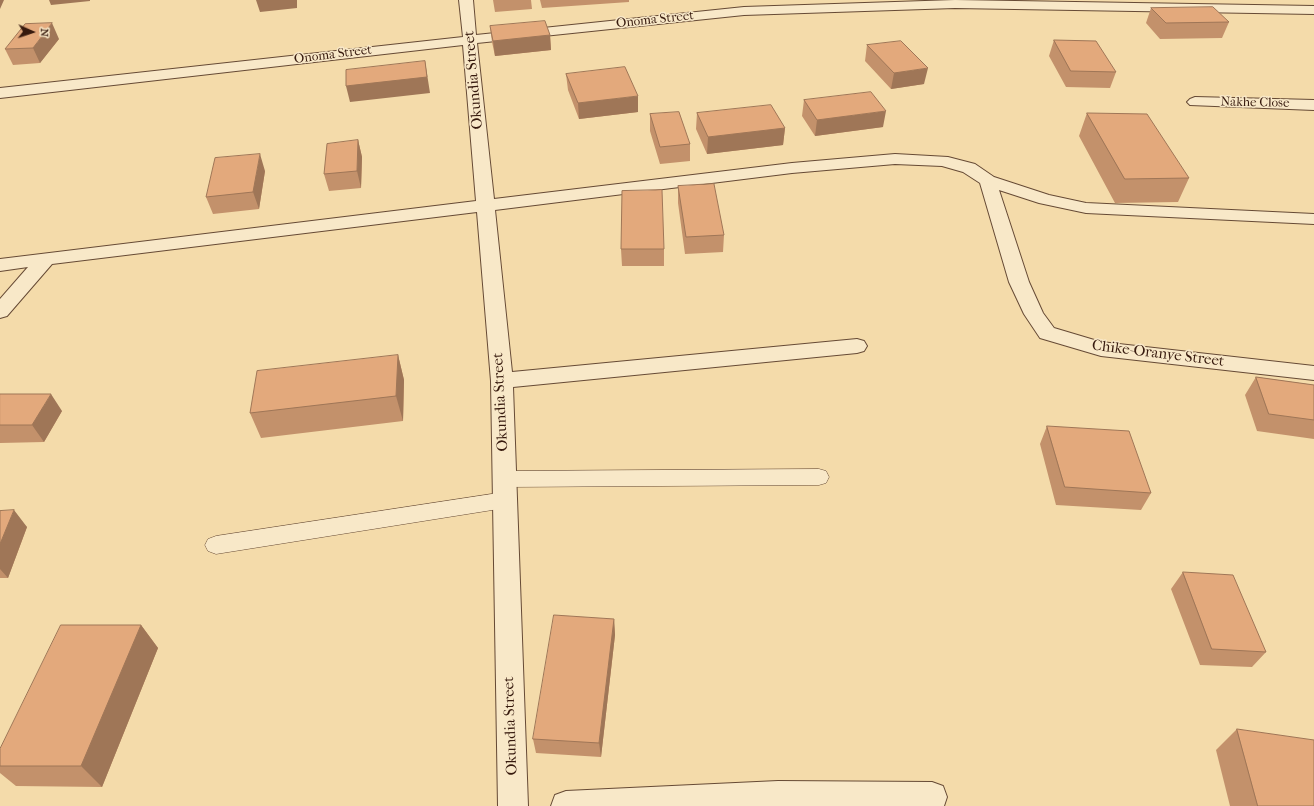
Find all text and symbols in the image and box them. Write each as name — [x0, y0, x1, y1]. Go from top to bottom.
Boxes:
street label: Onoma Street — [615, 8, 695, 32]
north arrow — [12, 12, 52, 52]
text: N — [38, 28, 51, 37]
street label: Okundia Street — [461, 30, 487, 130]
street label: Onoma Street — [293, 42, 373, 68]
street label: Nakhe Close — [1220, 95, 1290, 111]
street label: Chike-Oranye Street — [1091, 337, 1225, 371]
street label: Okundia Street — [489, 352, 513, 452]
street label: Okundia Street — [500, 676, 522, 776]

